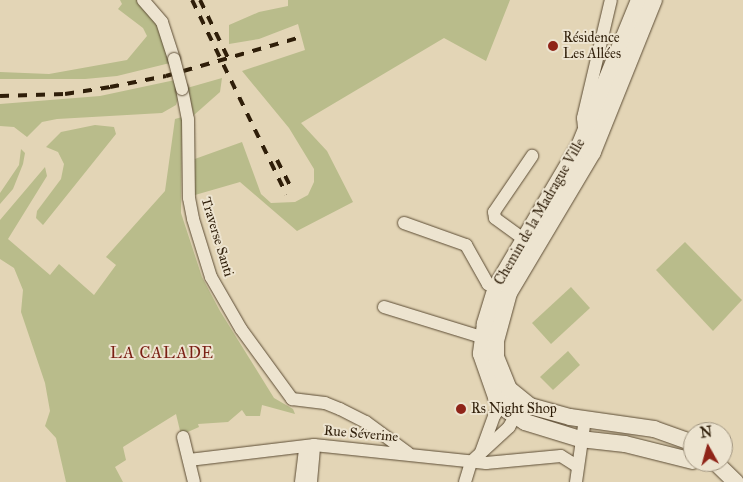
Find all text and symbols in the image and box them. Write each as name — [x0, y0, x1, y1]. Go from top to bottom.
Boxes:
place label: Résidence Les Allées — [563, 30, 621, 62]
marker: Résidence Les Allées — [547, 40, 559, 52]
street label: Chemin de la Madrague Ville — [491, 136, 589, 288]
street label: Traverse Santi — [197, 195, 237, 279]
district label: LA CALADE — [109, 343, 215, 363]
place label: Rs Night Shop — [471, 401, 557, 417]
marker: Rs Night Shop — [455, 403, 467, 415]
street label: Rue Séverine — [323, 422, 399, 446]
north arrow — [683, 422, 733, 472]
text: N — [699, 423, 713, 442]

